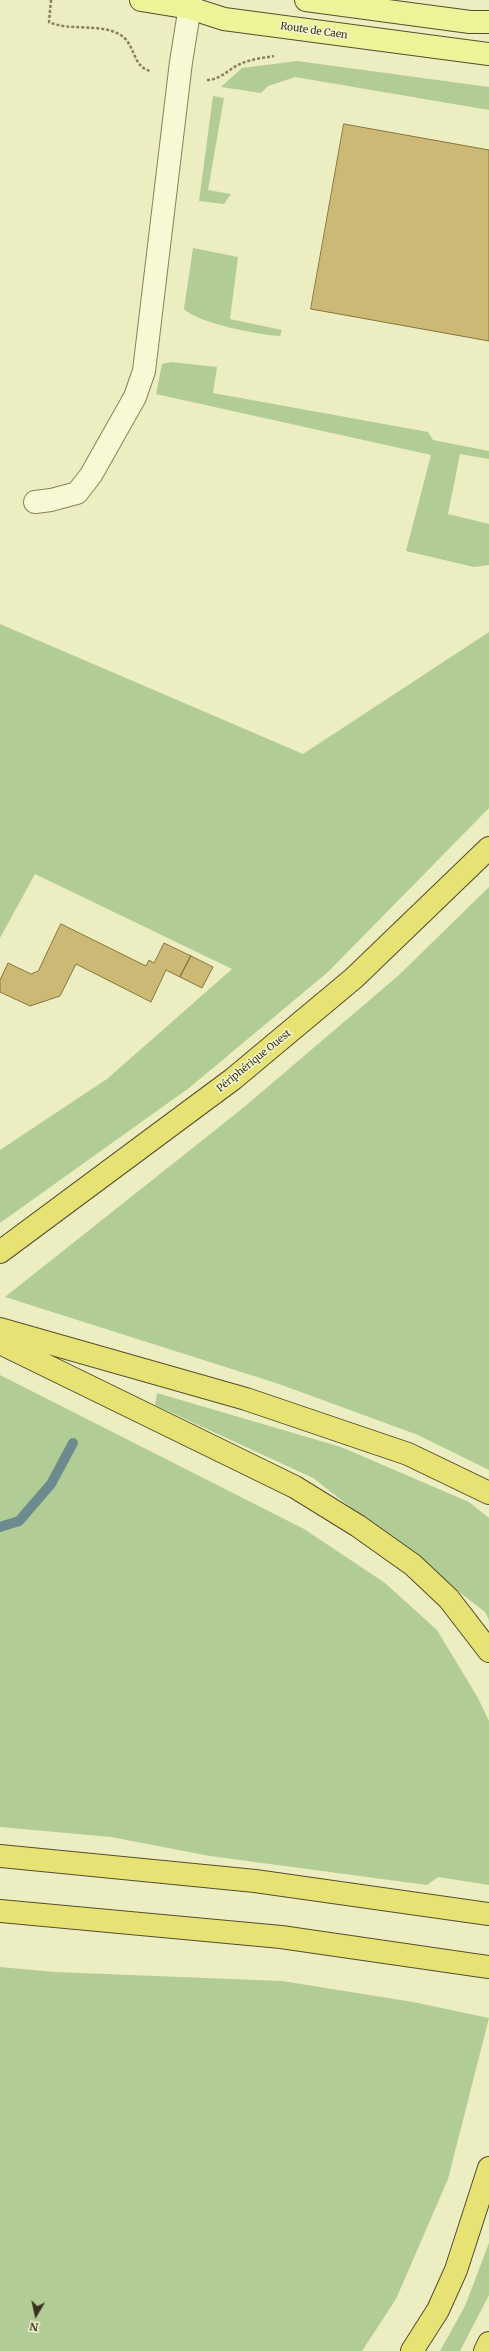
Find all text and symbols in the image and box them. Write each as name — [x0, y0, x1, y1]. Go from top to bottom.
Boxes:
street label: Route de Caen — [280, 20, 348, 42]
street label: Périphérique Ouest — [214, 1027, 294, 1095]
north arrow — [16, 2295, 56, 2335]
text: N — [29, 2319, 40, 2334]

